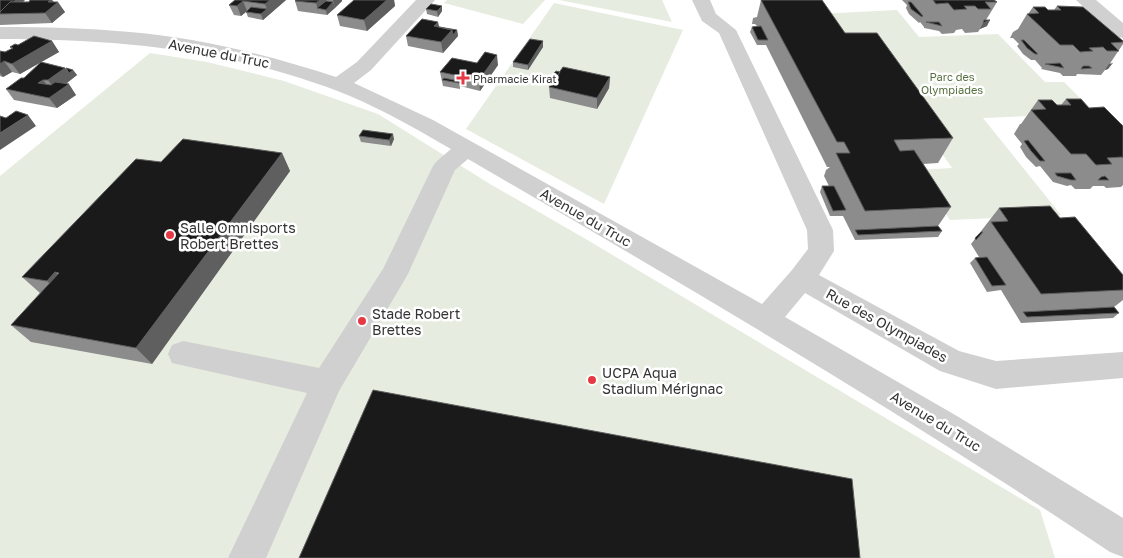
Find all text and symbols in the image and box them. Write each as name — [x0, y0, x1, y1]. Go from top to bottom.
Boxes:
street label: Avenue du Truc — [167, 35, 271, 71]
park label: Parc des Olympiades — [921, 70, 983, 96]
marker: Pharmacie Kirat — [457, 72, 469, 84]
place label: Pharmacie Kirat — [473, 72, 557, 85]
street label: Avenue du Truc — [537, 184, 635, 250]
place label: Salle Omnisports Robert Brettes — [180, 219, 296, 252]
marker: Salle Omnisports Robert Brettes — [164, 229, 176, 241]
street label: Rue des Olympiades — [823, 285, 951, 365]
place label: Stade Robert Brettes — [372, 305, 460, 338]
marker: Stade Robert Brettes — [356, 315, 368, 327]
place label: UCPA Aqua Stadium Mérignac — [602, 364, 723, 397]
marker: UCPA Aqua Stadium Mérignac — [586, 374, 598, 386]
street label: Avenue du Truc — [888, 387, 985, 455]

